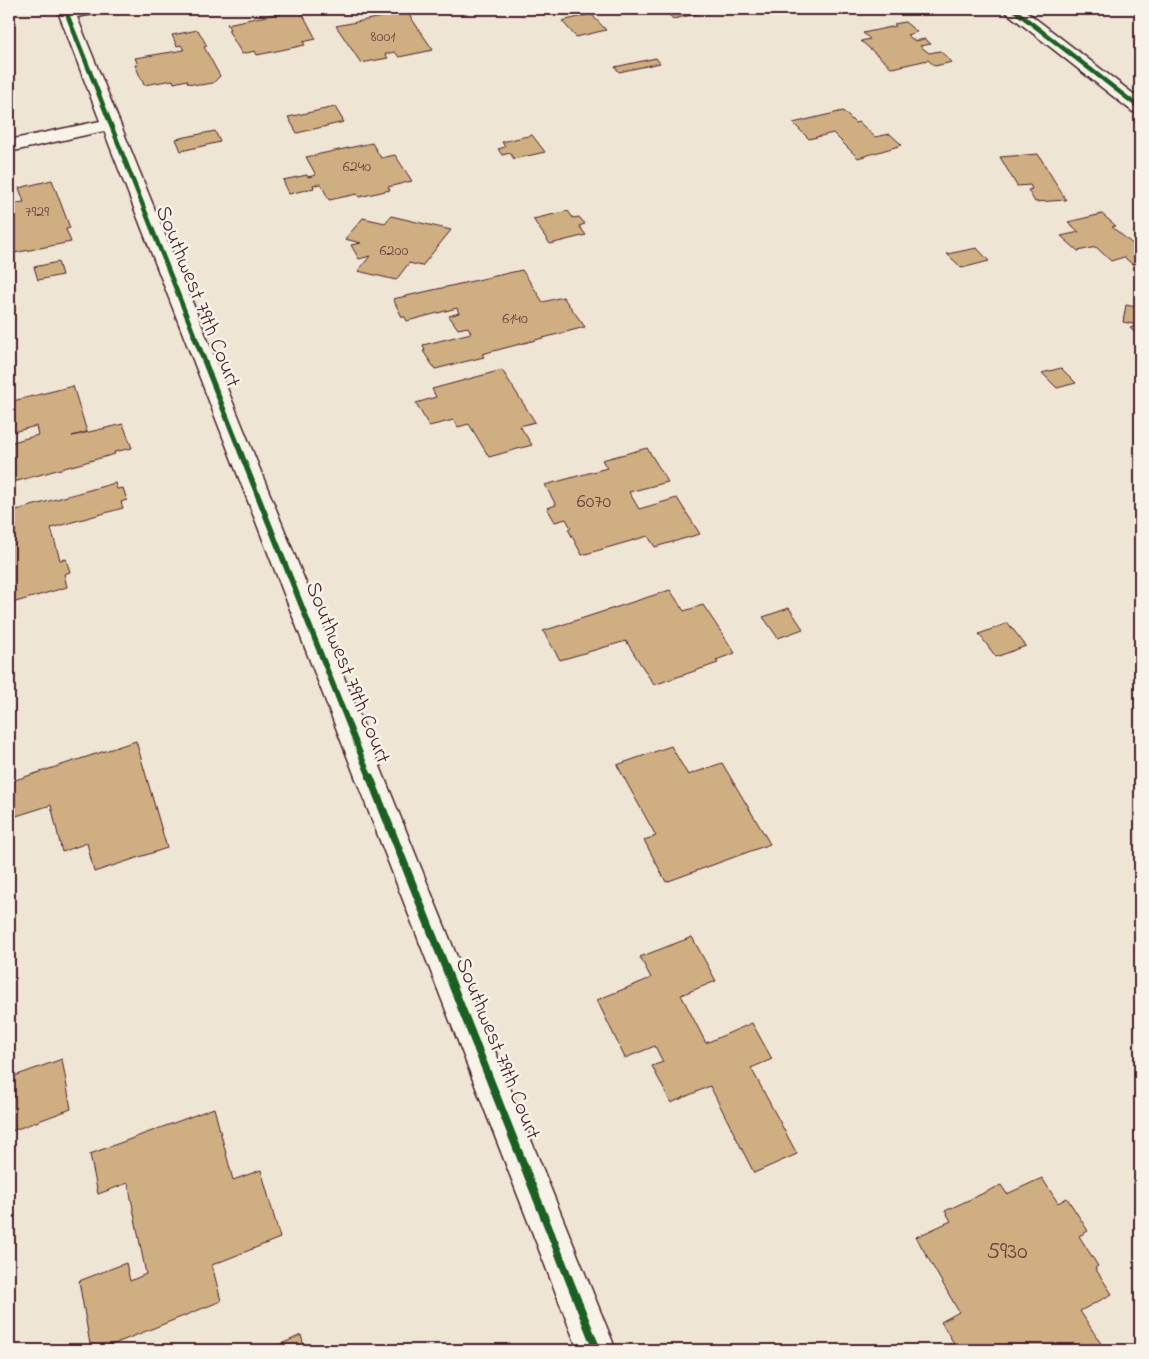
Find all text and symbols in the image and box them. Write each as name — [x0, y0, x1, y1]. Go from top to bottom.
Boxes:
house number: 8001 — [371, 25, 395, 49]
house number: 6240 — [343, 155, 371, 179]
house number: 7929 — [25, 200, 49, 224]
street label: Southwest 79th Court — [146, 201, 248, 393]
house number: 6200 — [380, 239, 408, 263]
house number: 6140 — [502, 307, 528, 331]
house number: 6070 — [577, 488, 612, 517]
street label: Southwest 79th Court — [296, 577, 398, 769]
street label: Southwest 79th Court — [446, 953, 548, 1145]
house number: 5930 — [986, 1235, 1028, 1270]

